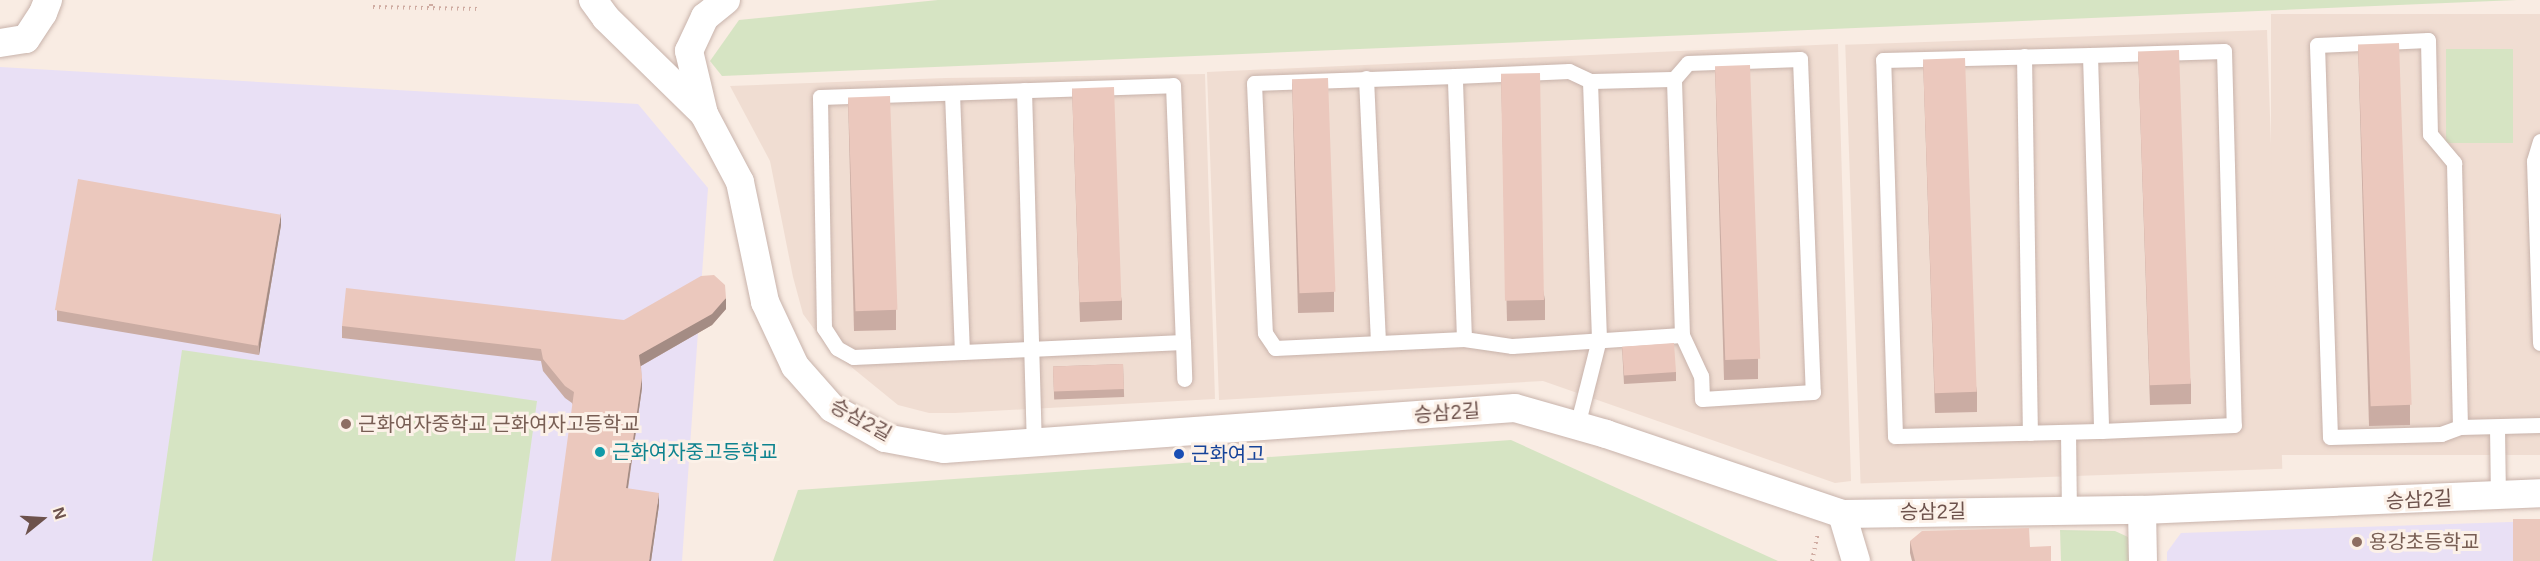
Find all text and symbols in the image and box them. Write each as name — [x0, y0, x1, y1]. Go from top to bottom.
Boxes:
street label: 승삼2길 — [826, 393, 896, 447]
street label: 승삼2길 — [1413, 399, 1481, 427]
place label: 근화여자중학교 근화여자고등학교 — [358, 412, 640, 436]
marker: 근화여자중학교 근화여자고등학교 — [339, 417, 353, 431]
place label: 근화여자중고등학교 — [612, 440, 778, 464]
place label: 근화여고 — [1191, 442, 1265, 466]
marker: 근화여자중고등학교 — [593, 445, 607, 459]
marker: 근화여고 — [1172, 447, 1186, 461]
street label: 승삼2길 — [2385, 486, 2453, 514]
north arrow — [12, 489, 72, 549]
street label: 승삼2길 — [1900, 499, 1966, 525]
text: N — [50, 505, 69, 521]
place label: 용강초등학교 — [2369, 530, 2479, 554]
marker: 용강초등학교 — [2350, 535, 2364, 549]

